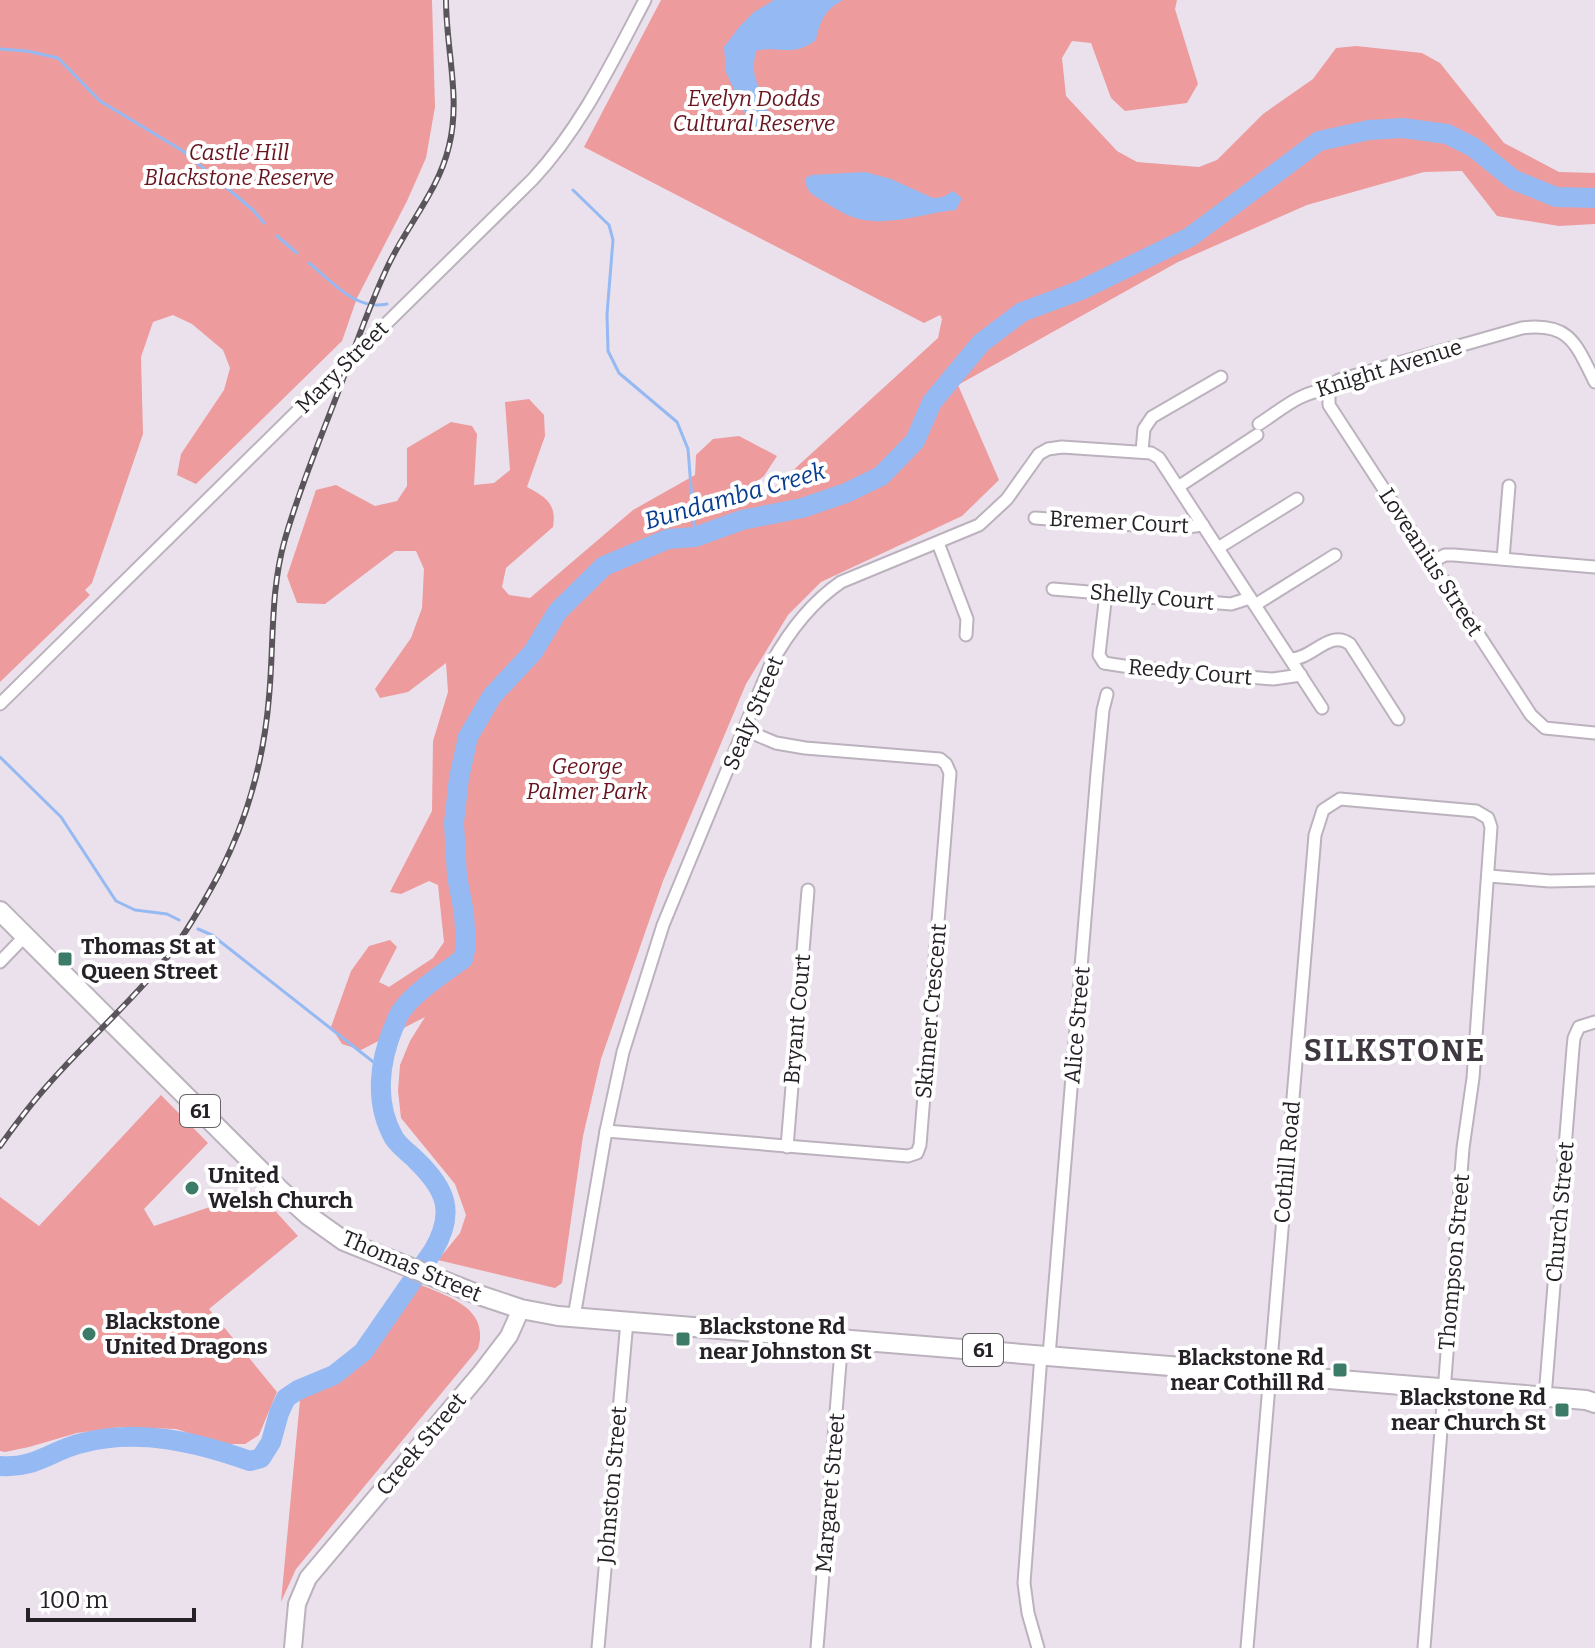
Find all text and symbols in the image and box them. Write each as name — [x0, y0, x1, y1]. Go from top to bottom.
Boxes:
park label: Evelyn Dodds Cultural Reserve — [673, 85, 835, 137]
park label: Castle Hill Blackstone Reserve — [144, 139, 334, 191]
street label: Mary Street — [290, 315, 394, 419]
street label: Knight Avenue — [1313, 333, 1465, 403]
water label: Bundamba Creek — [641, 456, 830, 535]
street label: Loveanius Street — [1373, 483, 1489, 641]
street label: Bremer Court — [1049, 505, 1189, 539]
street label: Shelly Court — [1089, 578, 1215, 616]
street label: Sealy Street — [717, 652, 789, 774]
street label: Reedy Court — [1127, 653, 1253, 691]
park label: George Palmer Park — [526, 753, 649, 805]
street label: Skinner Crescent — [910, 922, 952, 1100]
place label: Thomas St at Queen Street — [81, 933, 218, 985]
marker: Thomas St at Queen Street — [56, 950, 74, 968]
street label: Bryant Court — [778, 953, 816, 1085]
street label: Alice Street — [1058, 965, 1096, 1085]
district label: SILKSTONE — [1304, 1033, 1486, 1069]
road number: 61 — [180, 1095, 220, 1127]
street label: Cothill Road — [1268, 1100, 1306, 1224]
street label: Church Street — [1540, 1140, 1580, 1283]
place label: United Welsh Church — [208, 1162, 353, 1214]
street label: Thompson Street — [1433, 1173, 1475, 1351]
marker: United Welsh Church — [183, 1179, 201, 1197]
street label: Thomas Street — [338, 1224, 486, 1308]
place label: Blackstone United Dragons — [105, 1308, 268, 1360]
place label: Blackstone Rd near Johnston St — [699, 1313, 872, 1365]
marker: Blackstone United Dragons — [80, 1325, 98, 1343]
marker: Blackstone Rd near Johnston St — [674, 1330, 692, 1348]
road number: 61 — [963, 1334, 1003, 1366]
place label: Blackstone Rd near Cothill Rd — [1170, 1344, 1324, 1396]
marker: Blackstone Rd near Cothill Rd — [1331, 1361, 1349, 1379]
place label: Blackstone Rd near Church St — [1391, 1384, 1546, 1436]
street label: Creek Street — [370, 1387, 472, 1501]
marker: Blackstone Rd near Church St — [1553, 1401, 1571, 1419]
street label: Johnston Street — [592, 1405, 632, 1566]
street label: Margaret Street — [810, 1412, 850, 1574]
scale bar — [28, 1572, 194, 1622]
text: 100 m — [40, 1586, 108, 1614]

